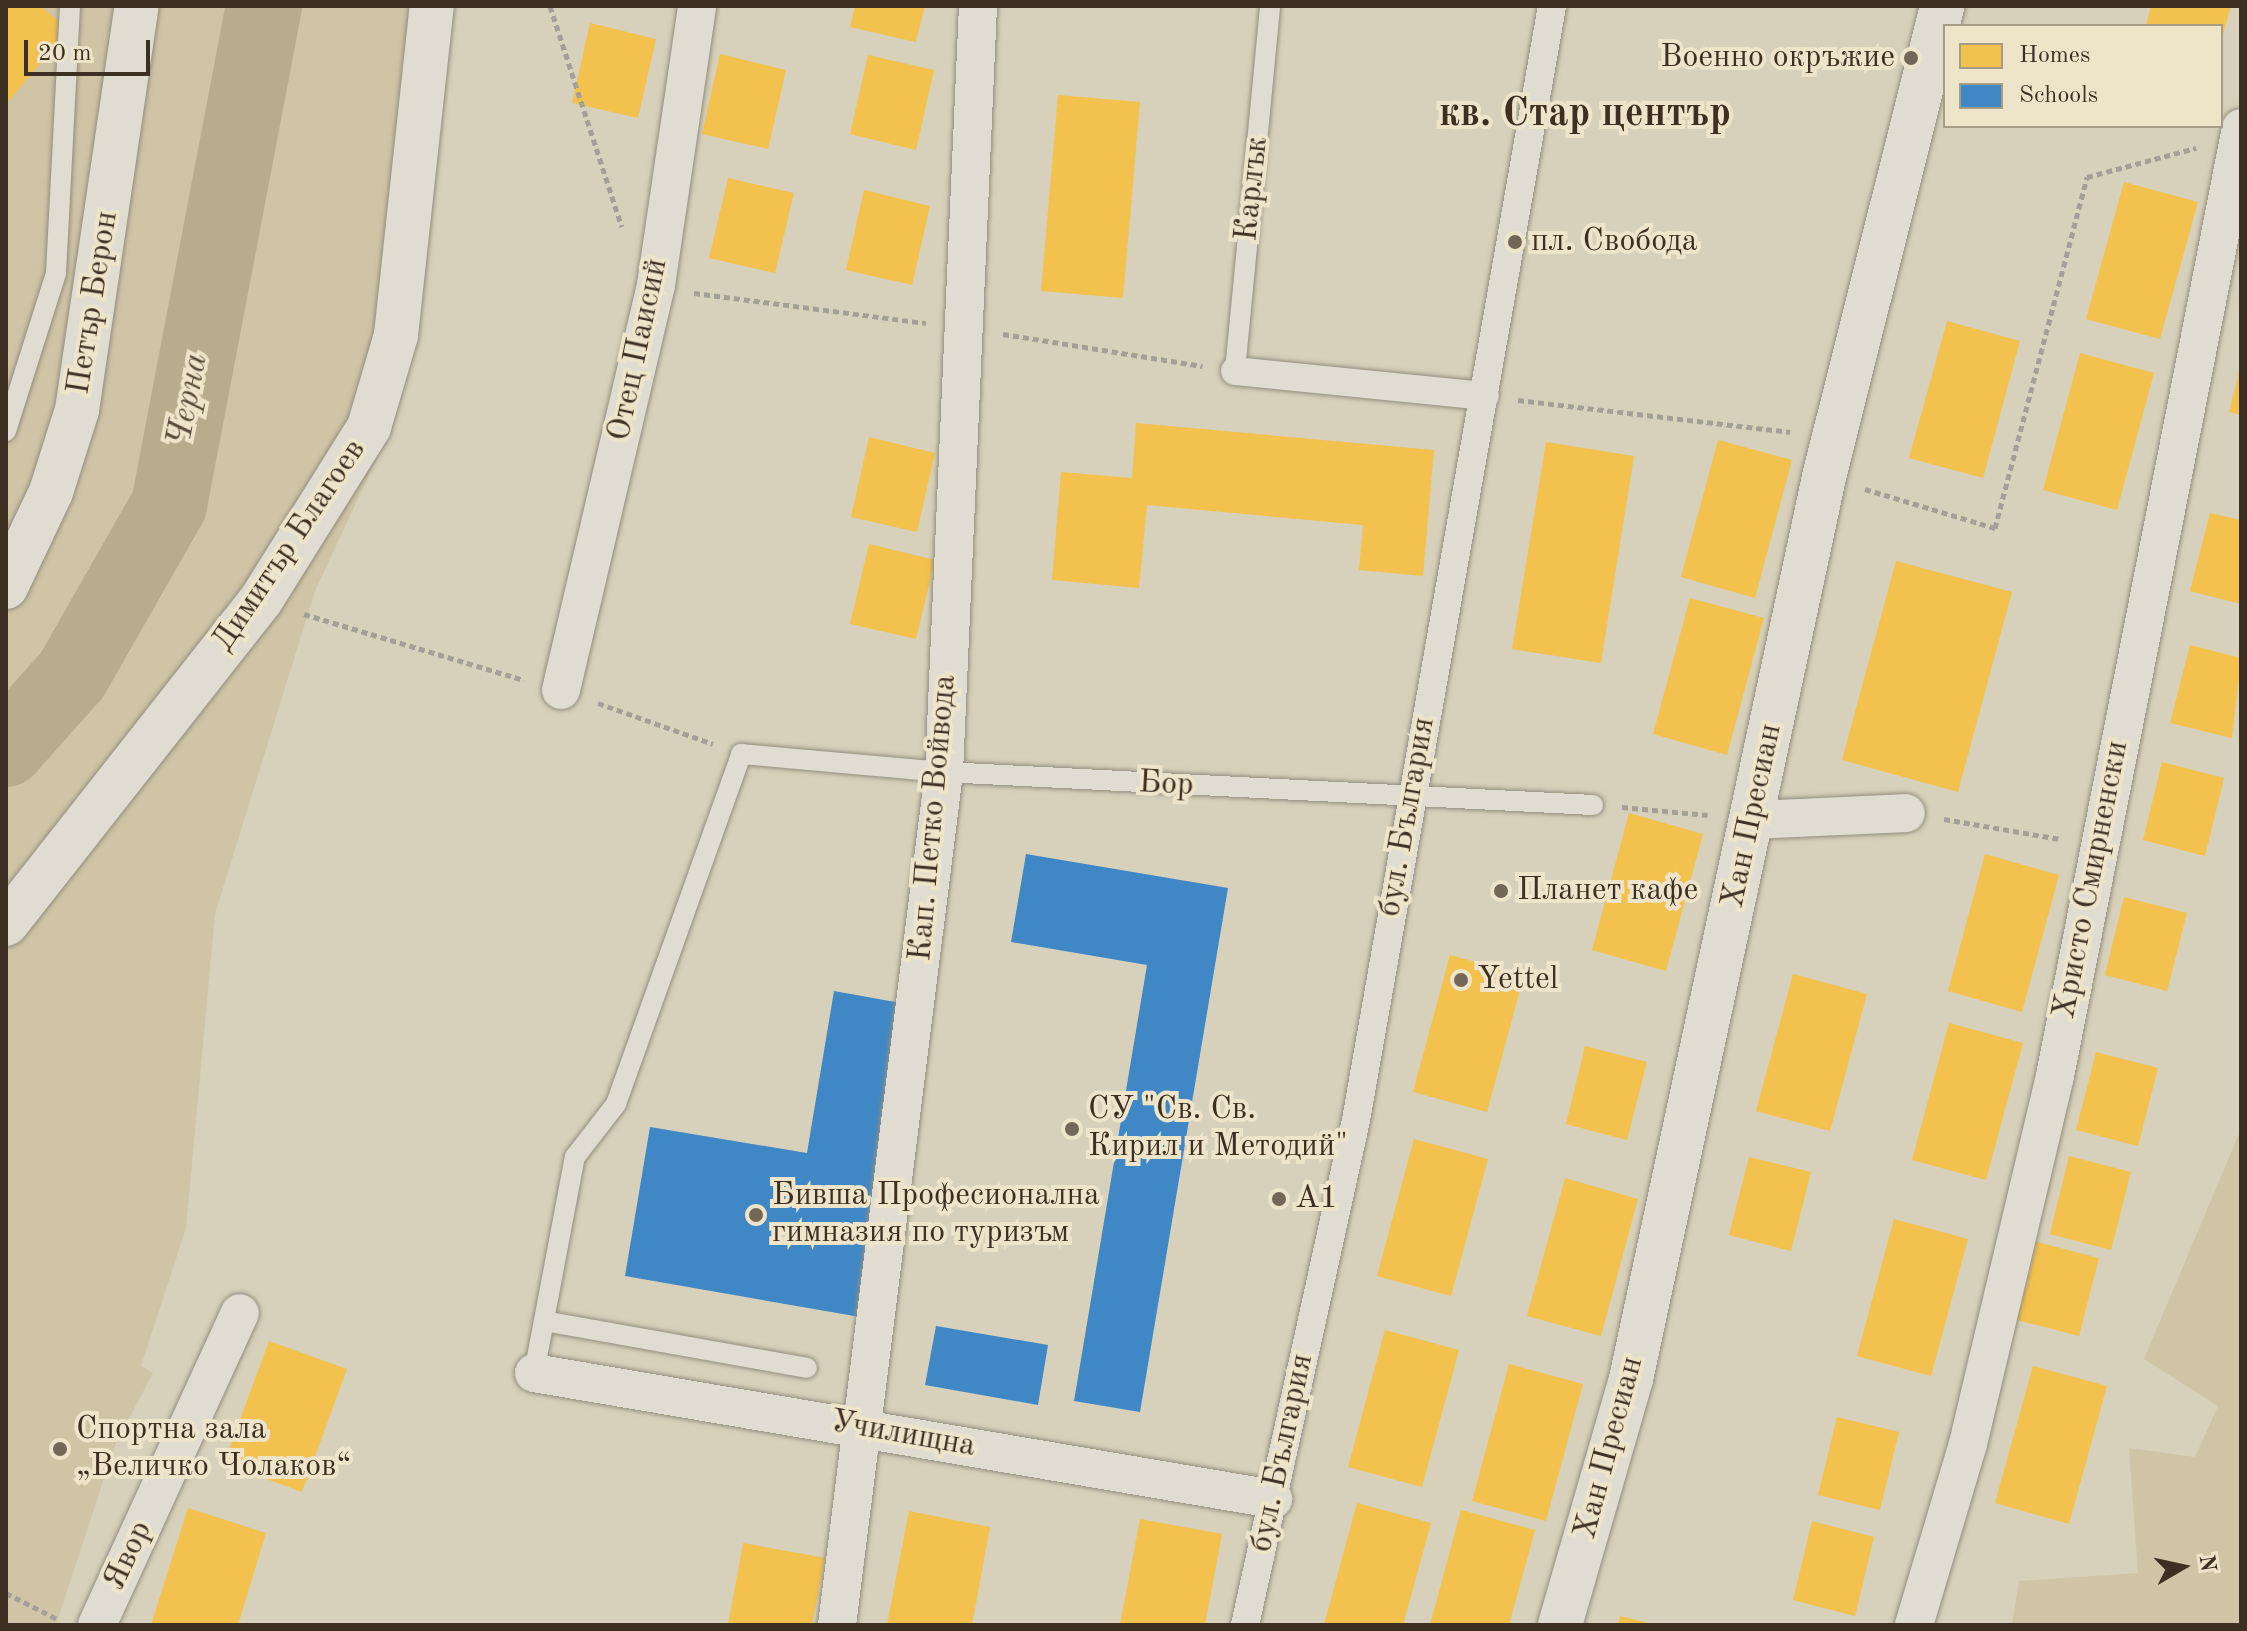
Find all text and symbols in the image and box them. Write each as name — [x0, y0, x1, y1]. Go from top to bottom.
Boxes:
scale bar — [28, 24, 154, 74]
legend — [1943, 24, 2223, 128]
place label: Военно окръжие — [1660, 39, 1895, 77]
text: 20 m — [38, 42, 92, 66]
text: Homes — [2019, 44, 2090, 68]
marker: Военно окръжие — [1902, 49, 1920, 67]
text: Schools — [2019, 84, 2098, 108]
district label: кв. Стар център — [1439, 91, 1731, 139]
street label: Карлък — [1228, 135, 1278, 243]
street label: Петър Берон — [61, 209, 127, 397]
place label: пл. Свобода — [1531, 223, 1698, 261]
marker: пл. Свобода — [1506, 233, 1524, 251]
street label: Отец Паисий — [601, 255, 677, 445]
water label: Черна — [160, 350, 218, 450]
street label: Димитър Благоев — [205, 433, 375, 659]
street label: Кап. Петко Войвода — [902, 673, 966, 963]
street label: бул. България — [1372, 714, 1444, 920]
street label: Хан Пресиан — [1715, 720, 1791, 912]
street label: Христо Смирненски — [2046, 738, 2138, 1022]
street label: Бор — [1137, 764, 1195, 806]
place label: Планет кафе — [1517, 872, 1698, 910]
marker: Планет кафе — [1492, 882, 1510, 900]
place label: Yettel — [1477, 961, 1558, 999]
marker: Yettel — [1452, 971, 1470, 989]
place label: СУ "Св. Св. Кирил и Методий" — [1088, 1092, 1348, 1167]
marker: СУ "Св. Св. Кирил и Методий" — [1063, 1120, 1081, 1138]
place label: Бивша Професионална гимназия по туризъм — [772, 1178, 1100, 1253]
place label: A1 — [1295, 1180, 1338, 1218]
marker: A1 — [1270, 1190, 1288, 1208]
marker: Бивша Професионална гимназия по туризъм — [747, 1206, 765, 1224]
street label: бул. България — [1243, 1350, 1323, 1556]
street label: Хан Пресиан — [1567, 1353, 1653, 1543]
street label: Училищна — [828, 1403, 978, 1467]
place label: Спортна зала „Величко Чолаков“ — [76, 1412, 351, 1487]
marker: Спортна зала „Величко Чолаков“ — [51, 1440, 69, 1458]
street label: Явор — [96, 1515, 162, 1597]
north arrow — [2143, 1527, 2223, 1607]
text: N — [2195, 1553, 2219, 1573]

